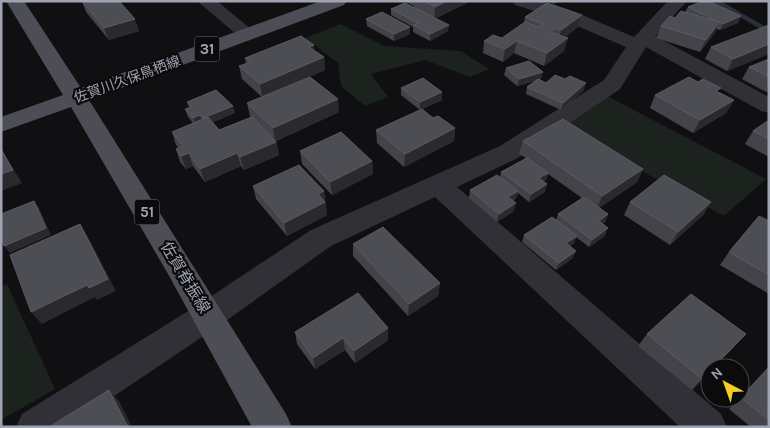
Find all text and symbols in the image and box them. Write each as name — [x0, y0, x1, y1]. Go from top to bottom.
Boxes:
road number: 31 — [194, 36, 220, 62]
street label: 佐賀川久保鳥栖線 — [72, 52, 183, 107]
road number: 51 — [134, 200, 160, 224]
street label: 佐賀脊振線 — [157, 238, 214, 316]
north arrow — [700, 358, 750, 408]
text: N — [707, 364, 726, 383]

